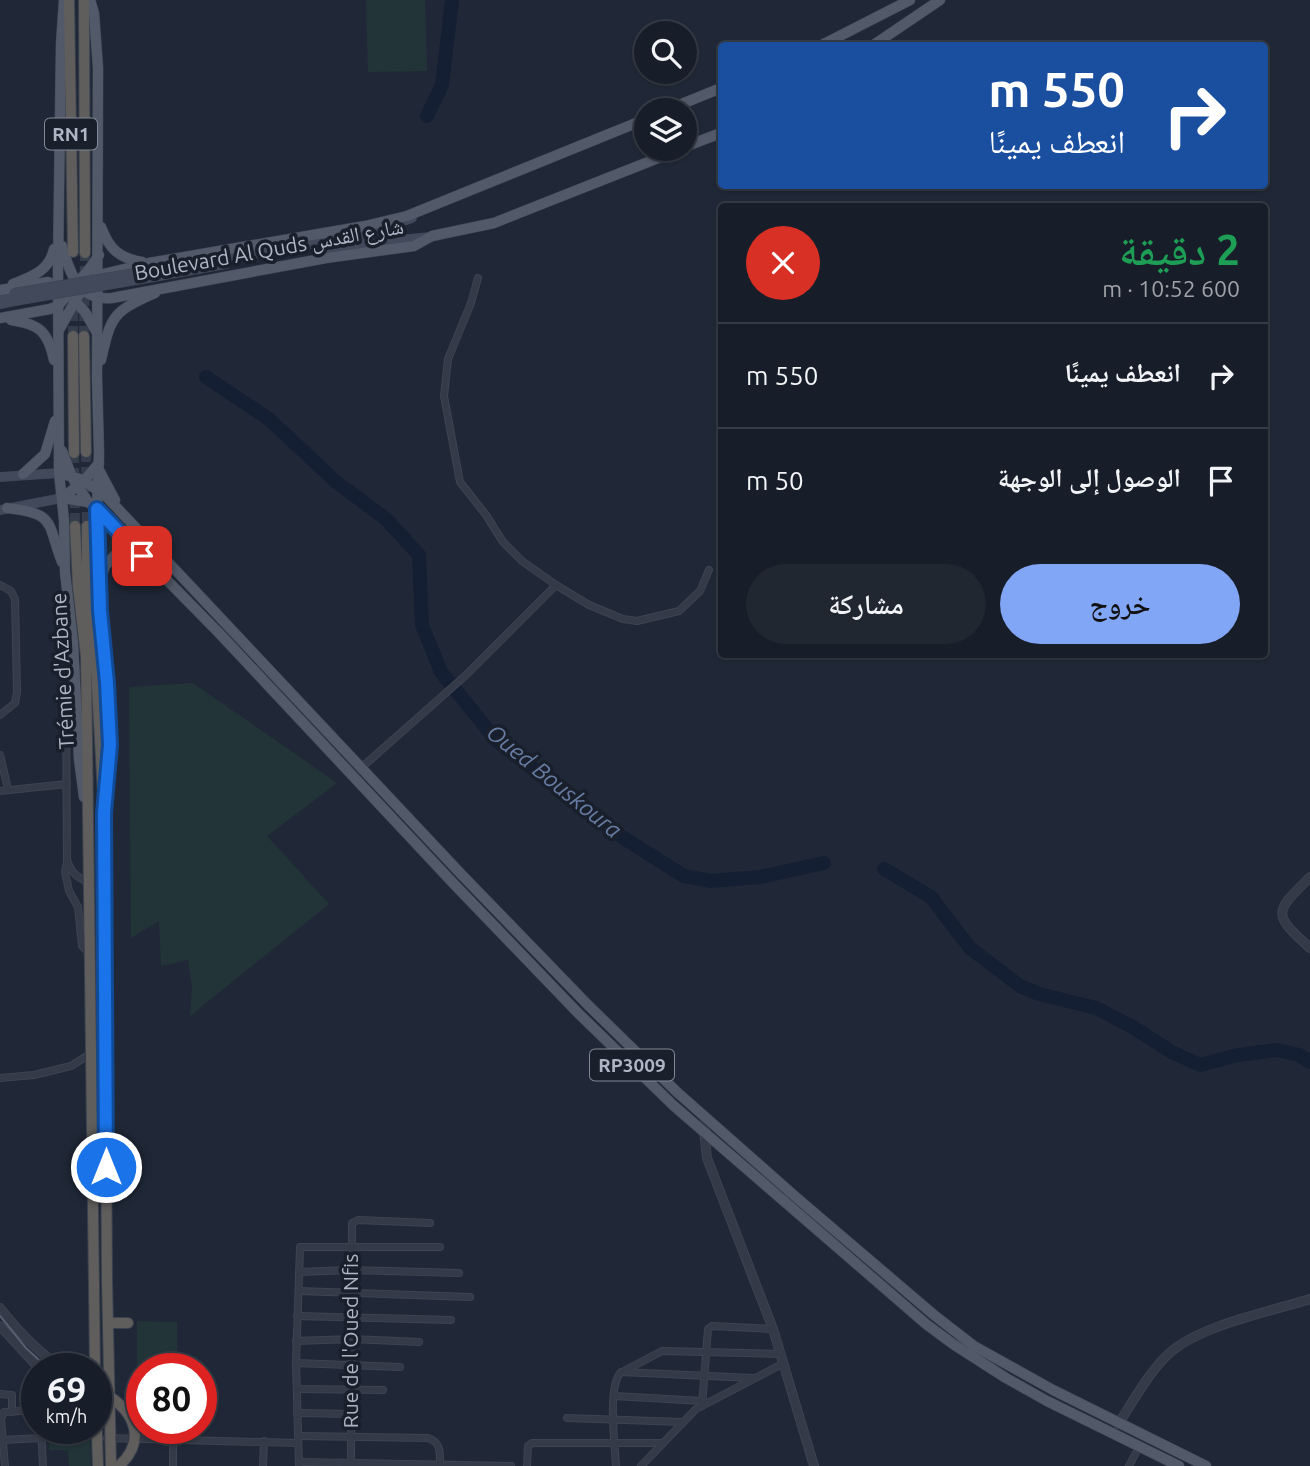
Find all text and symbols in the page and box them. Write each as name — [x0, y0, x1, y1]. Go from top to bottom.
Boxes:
map controls — [634, 21, 697, 161]
button: search — [634, 21, 697, 84]
text: 550 m — [988, 61, 1125, 116]
icon: right — [1149, 70, 1240, 161]
button: layers — [634, 98, 697, 161]
road number: RN1 — [45, 118, 97, 150]
text: انعطف يمينًا — [989, 123, 1125, 159]
street label: Boulevard Al Quds شارع القدس — [132, 214, 406, 286]
button: close — [746, 226, 820, 300]
text: 2 دقيقة — [1119, 226, 1240, 273]
text: 600 m · 10:52 — [1102, 276, 1240, 301]
icon: right — [1202, 357, 1240, 395]
text: انعطف يمينًا — [1065, 358, 1181, 387]
text: 550 m — [746, 361, 818, 390]
icon: arrive — [1202, 462, 1240, 500]
text: الوصول إلى الوجهة — [998, 463, 1181, 492]
text: 50 m — [746, 466, 804, 495]
pin — [112, 526, 172, 586]
icon: arrive — [123, 537, 161, 575]
button: مشاركة — [746, 564, 986, 644]
button: خروج — [1000, 564, 1240, 644]
street label: Trémie d'Azbane — [46, 592, 78, 750]
water label: Oued Bouskoura — [482, 719, 626, 842]
road number: RP3009 — [590, 1050, 674, 1080]
position arrow — [69, 1130, 143, 1204]
street label: Rue de l'Oued Nfis — [338, 1254, 362, 1428]
speed limit sign: 80 — [126, 1353, 217, 1444]
text: 69 — [47, 1369, 86, 1409]
text: km/h — [46, 1406, 87, 1426]

